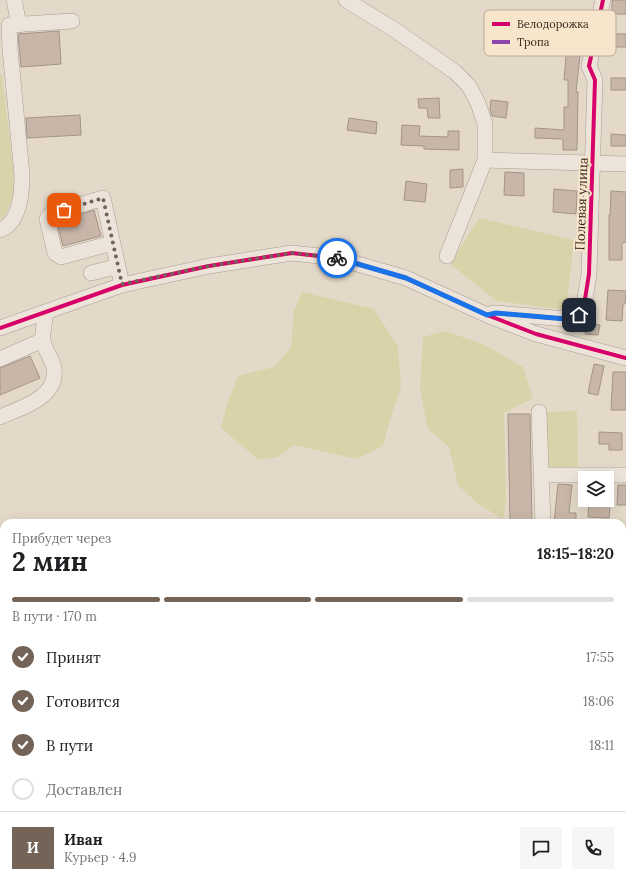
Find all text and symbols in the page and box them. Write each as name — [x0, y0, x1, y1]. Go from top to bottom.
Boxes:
legend — [484, 10, 616, 56]
text: Велодорожка — [517, 17, 589, 31]
text: Тропа — [517, 35, 550, 49]
street label: Полевая улица — [571, 157, 592, 251]
pin — [47, 193, 81, 227]
icon: bag — [53, 199, 75, 221]
courier — [317, 238, 357, 278]
icon: bike — [326, 247, 348, 269]
pin — [562, 298, 596, 332]
icon: home — [568, 304, 590, 326]
map controls — [578, 471, 614, 507]
button: layers — [578, 471, 614, 507]
text: Прибудет через — [12, 530, 111, 547]
text: 18:15–18:20 — [537, 544, 614, 563]
text: 2 мин — [12, 545, 88, 578]
text: В пути · 170 m — [12, 608, 97, 625]
icon: check — [12, 646, 34, 668]
text: Принят — [46, 648, 101, 667]
text: 17:55 — [586, 649, 614, 666]
icon: check — [12, 690, 34, 712]
text: Готовится — [46, 692, 120, 711]
text: 18:06 — [583, 693, 614, 710]
icon: check — [12, 734, 34, 756]
text: В пути — [46, 736, 93, 755]
text: 18:11 — [589, 737, 614, 754]
text: Доставлен — [46, 780, 122, 799]
button: chat — [520, 827, 562, 869]
button: phone — [572, 827, 614, 869]
text: Иван — [64, 830, 103, 849]
text: И — [27, 838, 39, 857]
text: Курьер · 4.9 — [64, 849, 136, 866]

